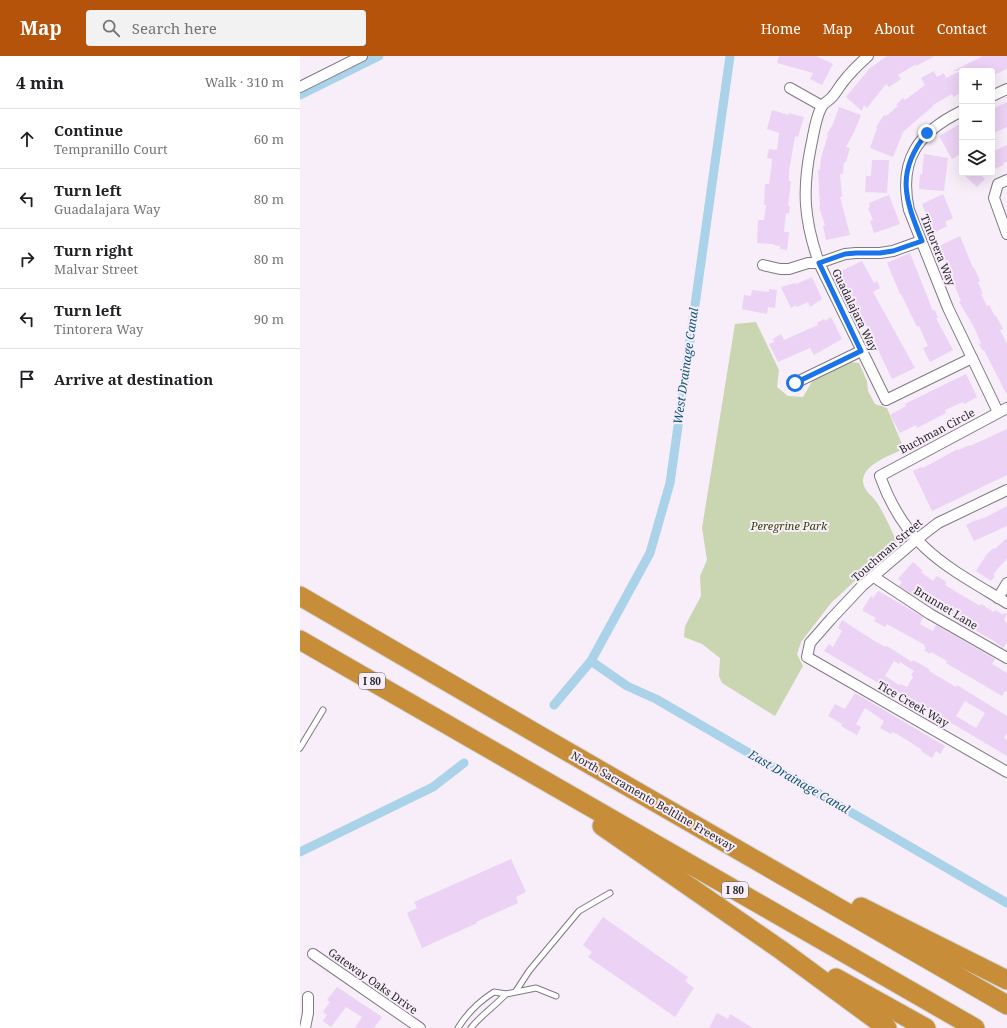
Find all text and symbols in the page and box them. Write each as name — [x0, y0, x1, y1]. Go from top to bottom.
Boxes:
search box — [86, 10, 366, 46]
text: Map — [20, 15, 62, 41]
icon: search — [100, 17, 122, 39]
text: Search here — [132, 18, 217, 38]
text: Home — [761, 19, 801, 38]
text: Map — [823, 19, 852, 38]
text: About — [874, 19, 915, 38]
text: Contact — [937, 19, 987, 38]
map controls — [959, 68, 995, 176]
button: + — [959, 68, 995, 104]
text: 4 min — [16, 71, 64, 94]
text: Walk · 310 m — [205, 73, 284, 91]
button: − — [959, 104, 995, 140]
text: Continue — [54, 120, 123, 140]
route end — [918, 124, 936, 142]
icon: ahead — [16, 128, 38, 150]
text: 60 m — [254, 130, 284, 148]
text: Tempranillo Court — [54, 140, 168, 158]
button: layers — [959, 140, 995, 176]
text: Turn left — [54, 180, 122, 200]
icon: left — [16, 188, 38, 210]
text: 80 m — [254, 190, 284, 208]
text: Guadalajara Way — [54, 200, 160, 218]
street label: Tintorera Way — [917, 212, 960, 288]
text: Turn right — [54, 240, 133, 260]
icon: right — [16, 248, 38, 270]
text: 80 m — [254, 250, 284, 268]
text: Malvar Street — [54, 260, 138, 278]
street label: Guadalajara Way — [829, 266, 882, 354]
text: Turn left — [54, 300, 122, 320]
water label: West Drainage Canal — [669, 306, 702, 425]
icon: left — [16, 308, 38, 330]
text: 90 m — [254, 310, 284, 328]
text: Tintorera Way — [54, 320, 143, 338]
icon: arrive — [16, 368, 38, 390]
text: Arrive at destination — [54, 369, 213, 389]
route start — [786, 374, 804, 392]
street label: Buchman Circle — [896, 404, 977, 457]
street label: Touchman Street — [848, 515, 925, 585]
park label: Peregrine Park — [750, 518, 828, 533]
street label: Brunnet Lane — [911, 583, 981, 633]
road number: I 80 — [359, 673, 385, 689]
street label: Tice Creek Way — [875, 677, 952, 731]
water label: East Drainage Canal — [745, 745, 853, 818]
street label: North Sacramento Beltline Freeway — [568, 747, 739, 854]
road number: I 80 — [722, 882, 748, 898]
street label: Gateway Oaks Drive — [326, 944, 421, 1017]

